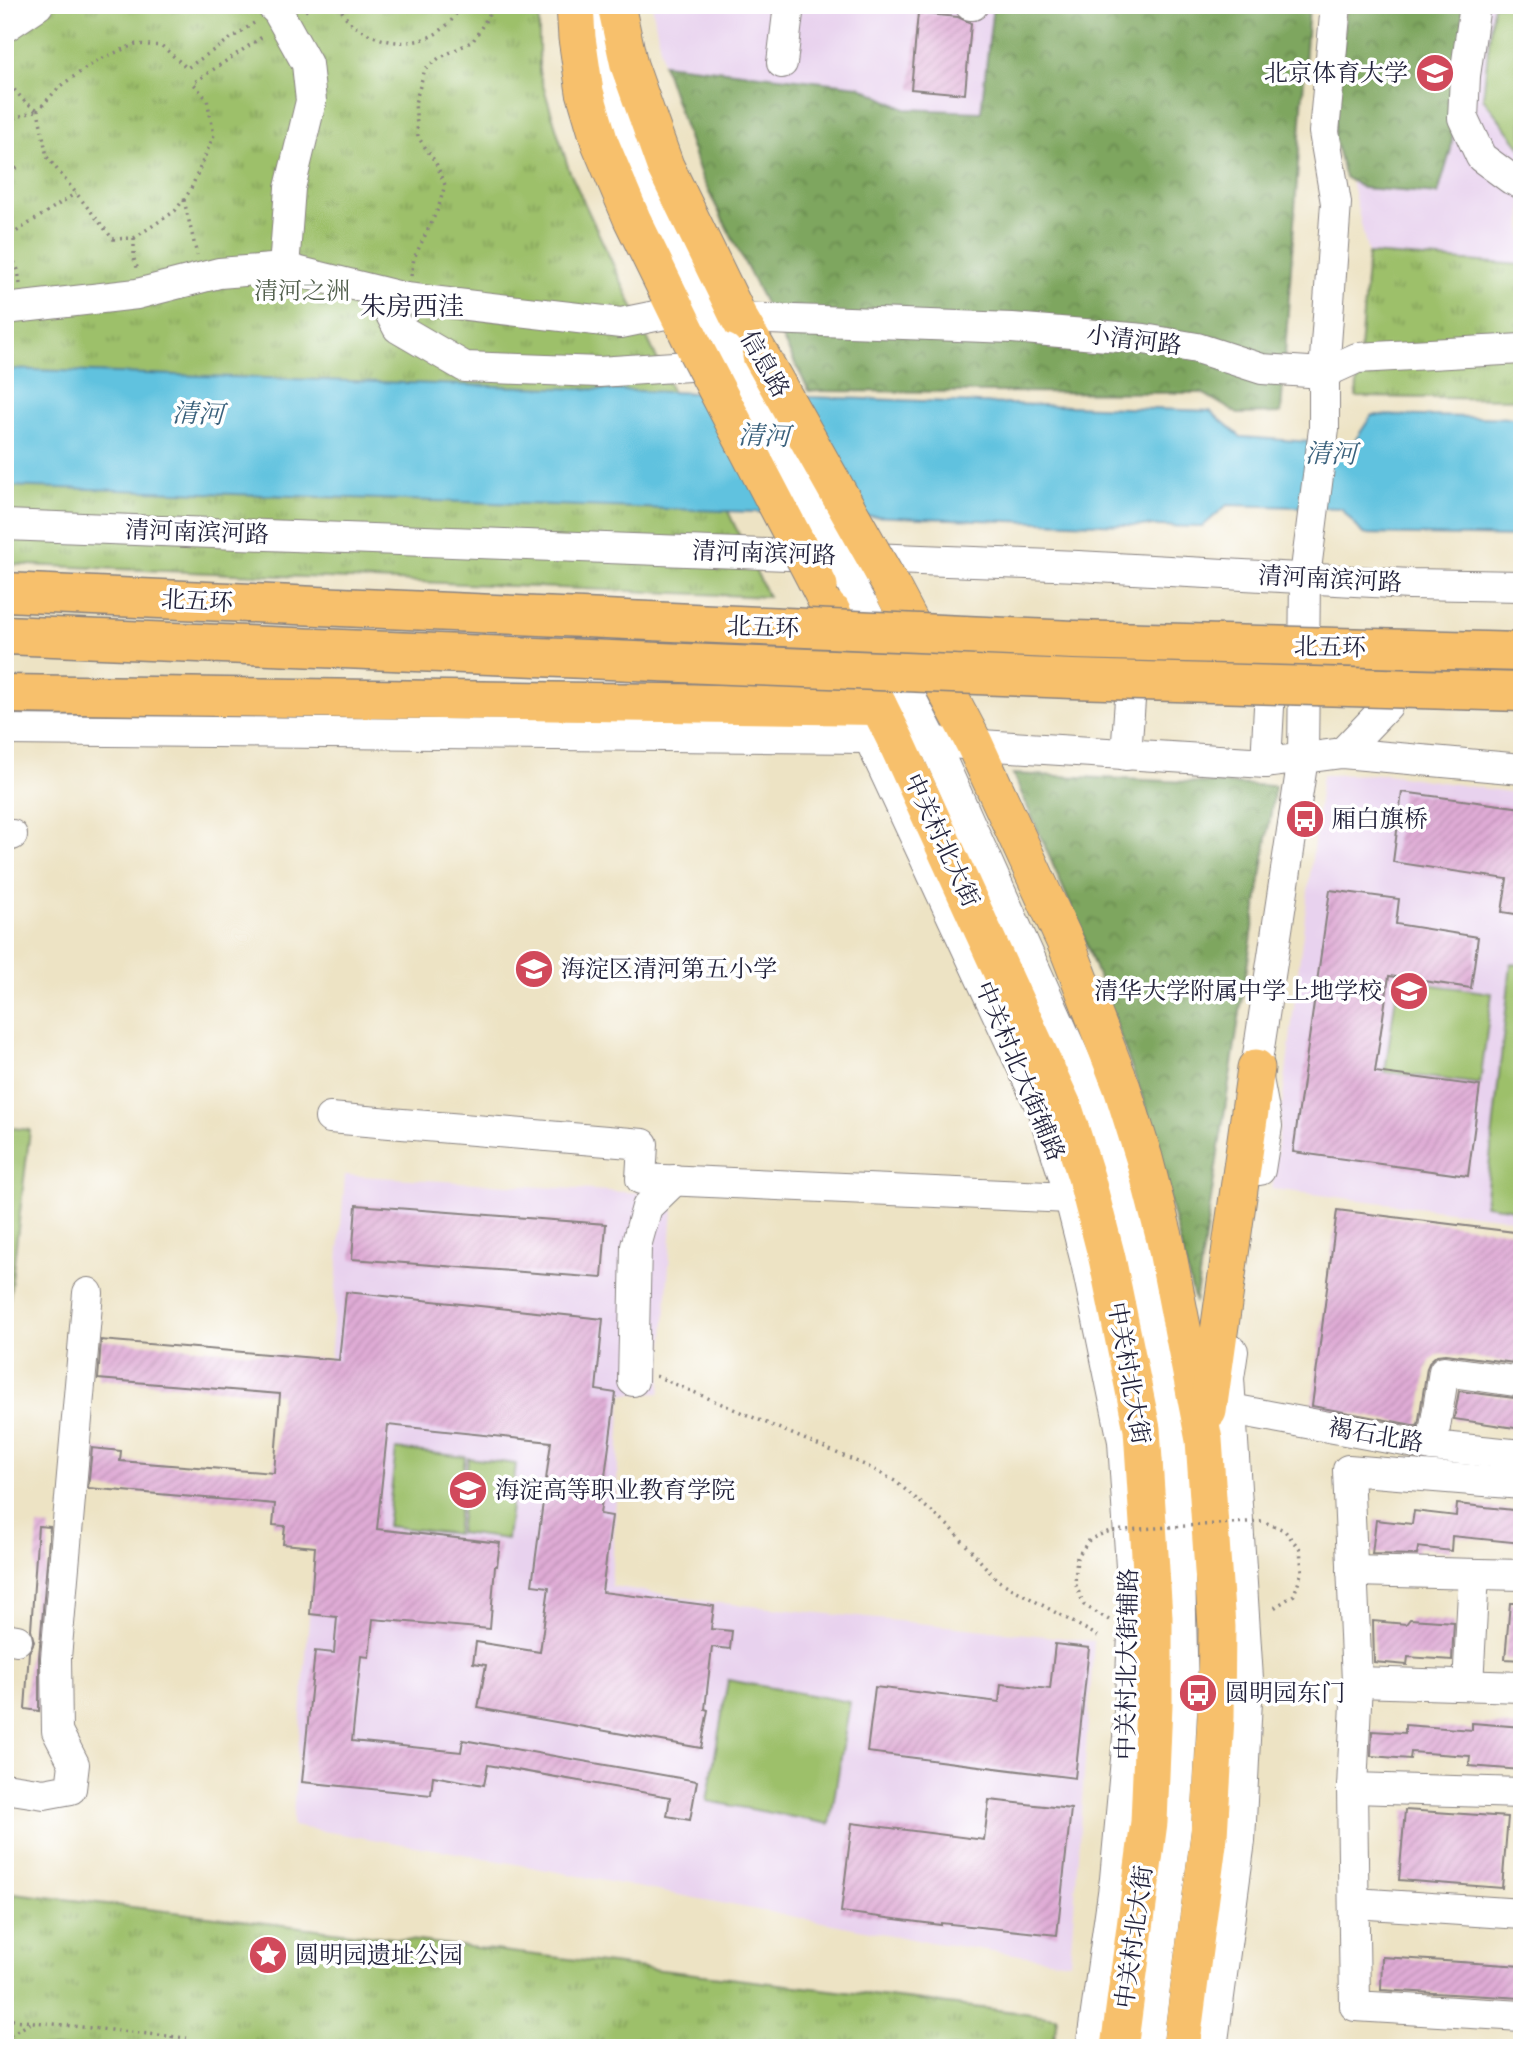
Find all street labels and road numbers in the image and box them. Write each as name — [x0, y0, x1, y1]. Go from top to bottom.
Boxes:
street label: 小清河路 — [1084, 318, 1184, 362]
street label: 信息路 — [733, 325, 797, 403]
street label: 清河南滨河路 — [124, 513, 270, 551]
street label: 清河南滨河路 — [691, 534, 837, 572]
street label: 清河南滨河路 — [1257, 559, 1403, 599]
street label: 北五环 — [160, 583, 234, 619]
street label: 北五环 — [726, 610, 800, 644]
street label: 北五环 — [1294, 630, 1366, 664]
street label: 中关村北大街 — [897, 768, 987, 912]
street label: 中关村北大街辅路 — [968, 976, 1072, 1166]
street label: 中关村北大街 — [1101, 1299, 1157, 1447]
street label: 褐石北路 — [1326, 1411, 1426, 1459]
street label: 中关村北大街辅路 — [1109, 1568, 1145, 1760]
street label: 中关村北大街 — [1108, 1863, 1160, 2011]

